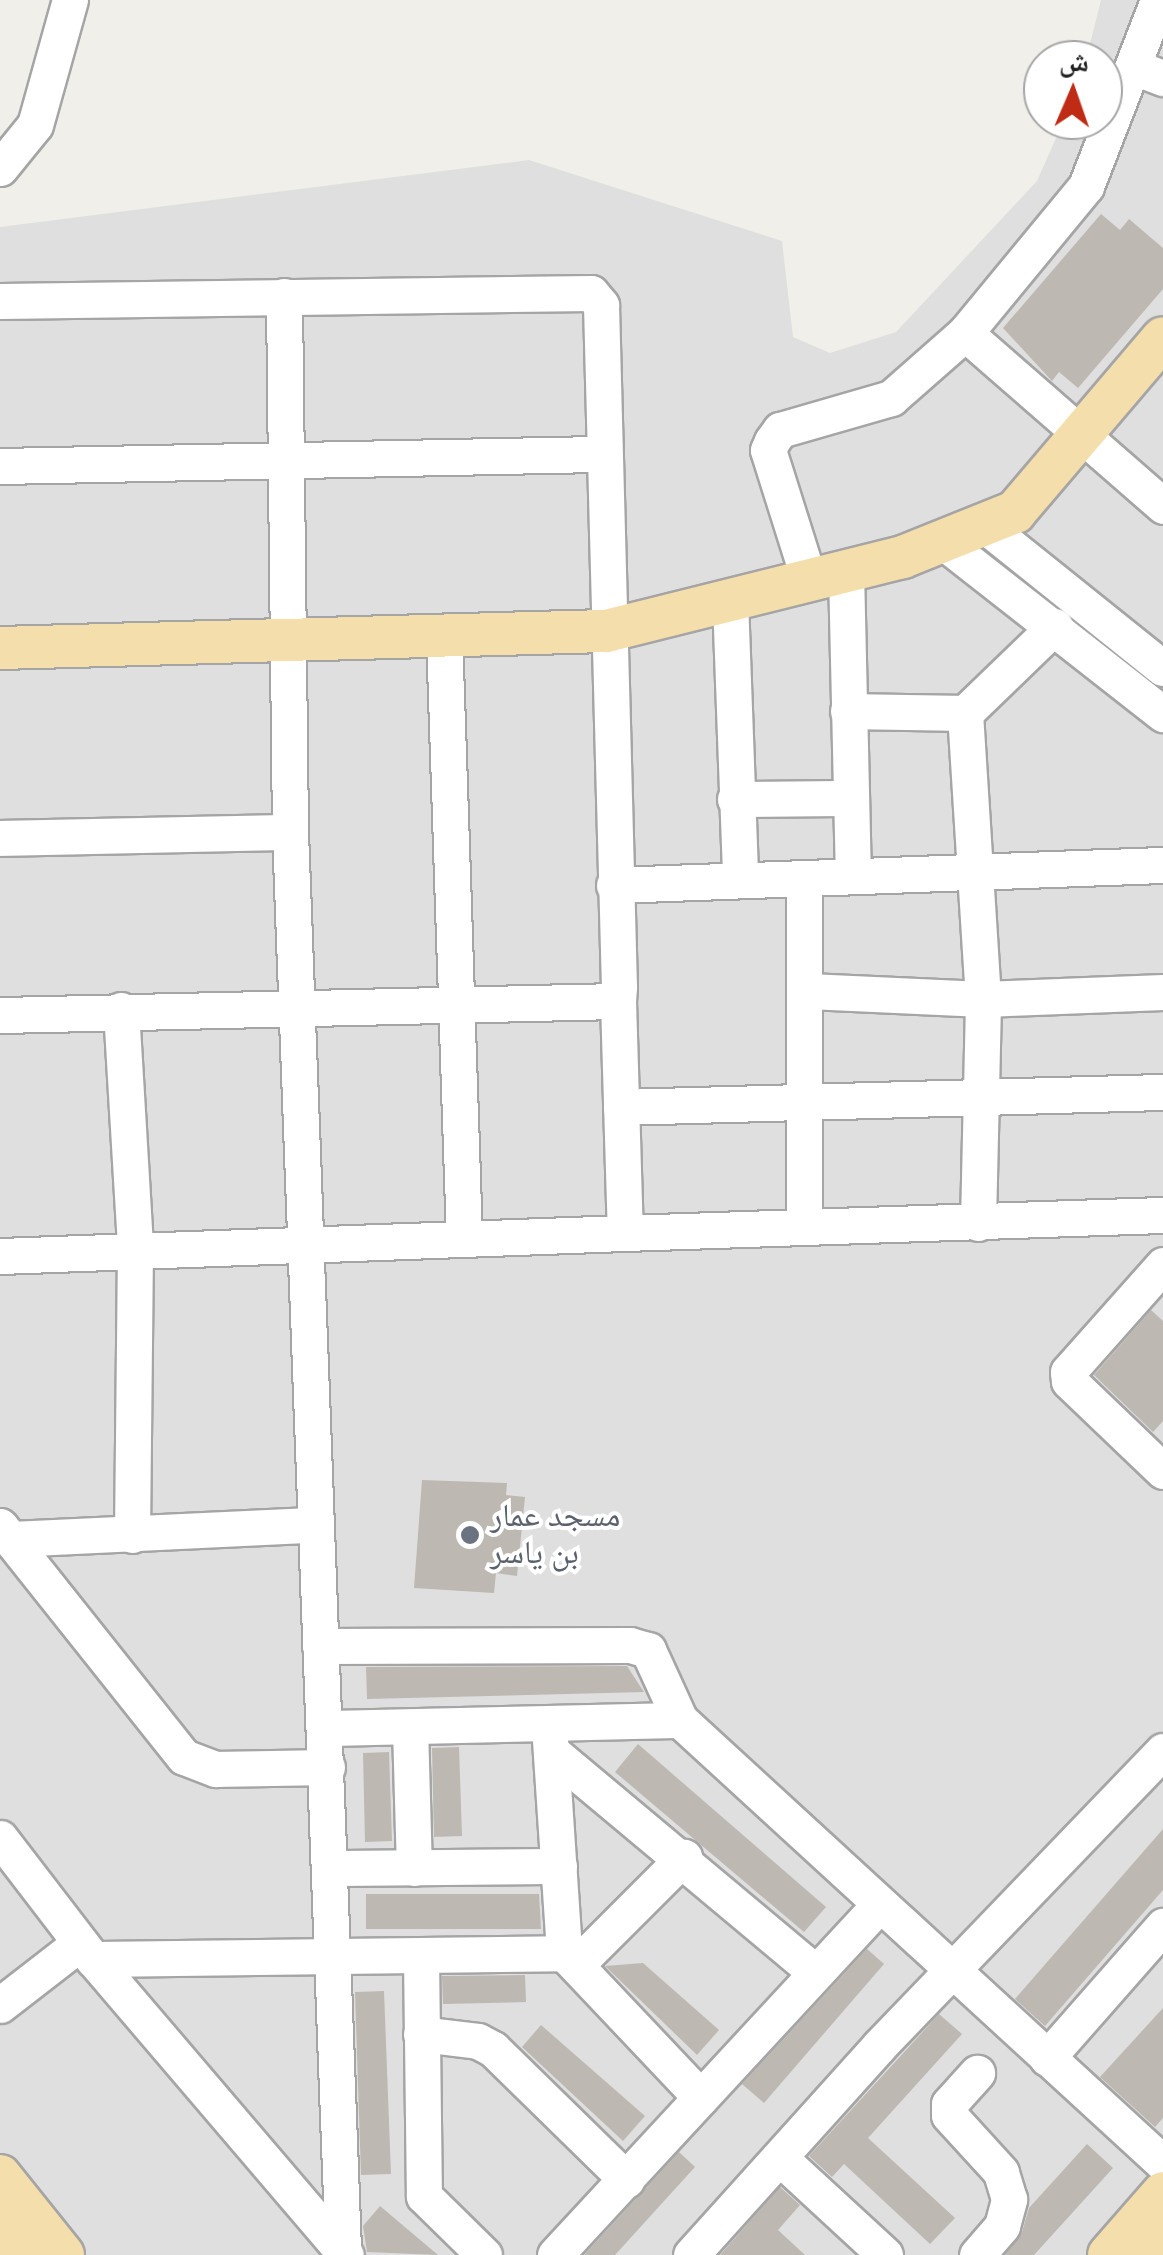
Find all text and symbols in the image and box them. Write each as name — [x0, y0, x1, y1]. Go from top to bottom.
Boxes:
north arrow — [1023, 40, 1123, 140]
text: ش — [1058, 43, 1089, 82]
place label: مسجد عمار بن ياسر — [490, 1498, 620, 1573]
marker: مسجد عمار بن ياسر — [459, 1524, 481, 1546]

